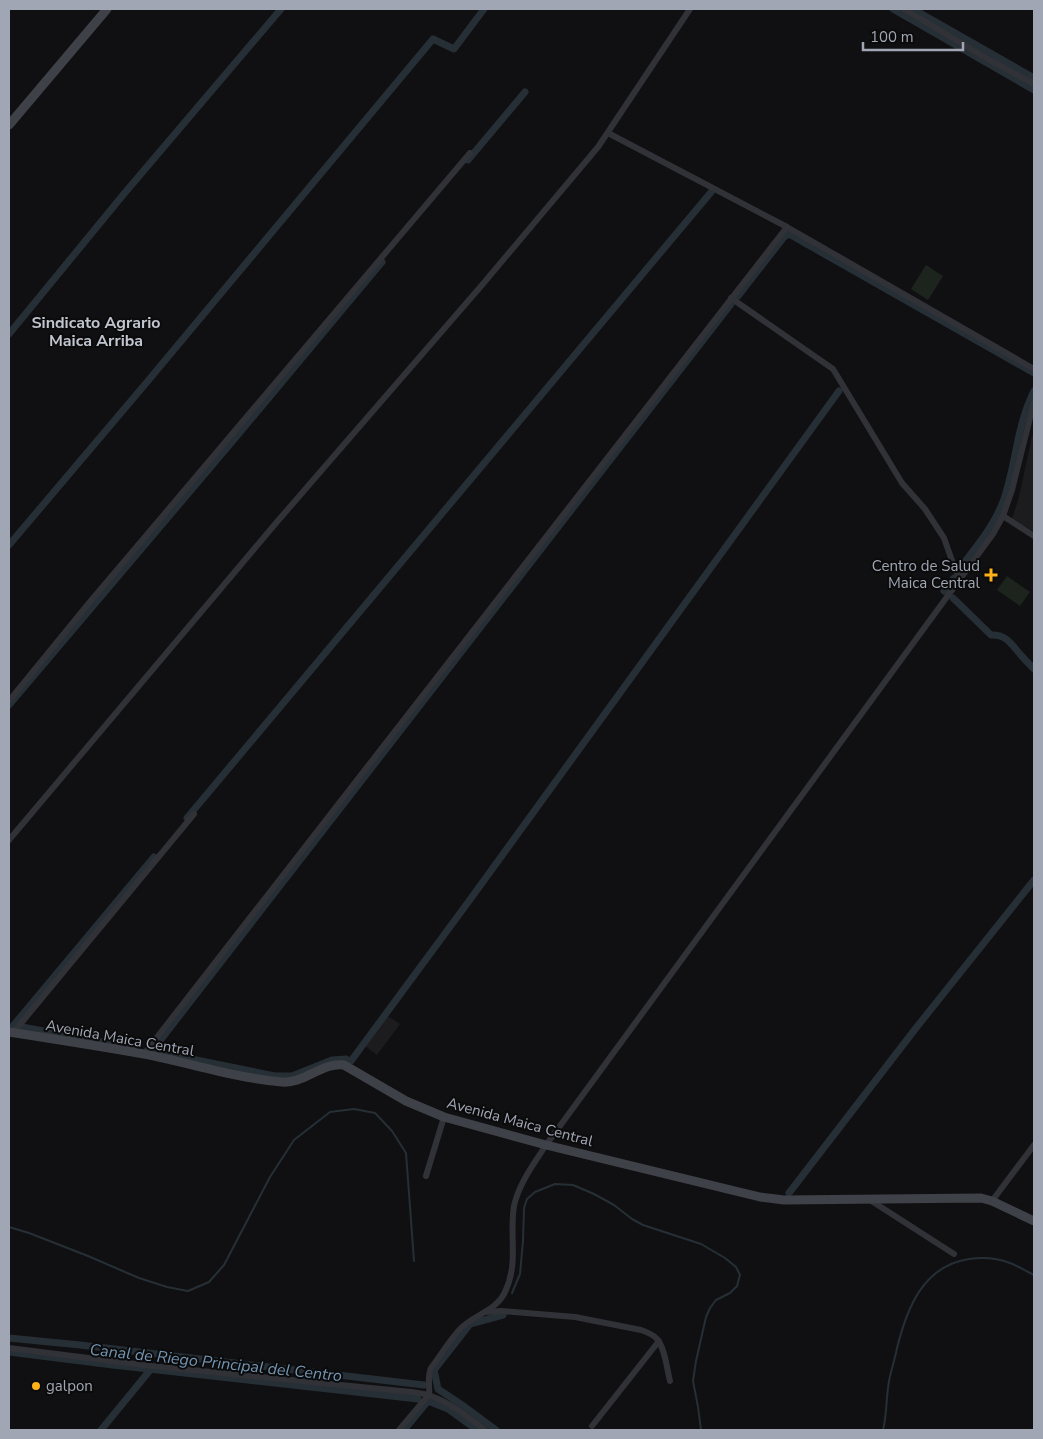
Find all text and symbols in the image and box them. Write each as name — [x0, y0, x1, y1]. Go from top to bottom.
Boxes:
scale bar — [863, 20, 963, 52]
text: 100 m — [870, 27, 914, 47]
district label: Sindicato Agrario Maica Arriba — [31, 312, 161, 352]
place label: Centro de Salud Maica Central — [872, 556, 981, 593]
marker: Centro de Salud Maica Central — [984, 568, 998, 582]
street label: Avenida Maica Central — [44, 1015, 196, 1061]
street label: Avenida Maica Central — [445, 1093, 596, 1151]
water label: Canal de Riego Principal del Centro — [89, 1339, 343, 1387]
place label: galpon — [46, 1376, 93, 1396]
marker: galpon — [30, 1380, 42, 1392]

